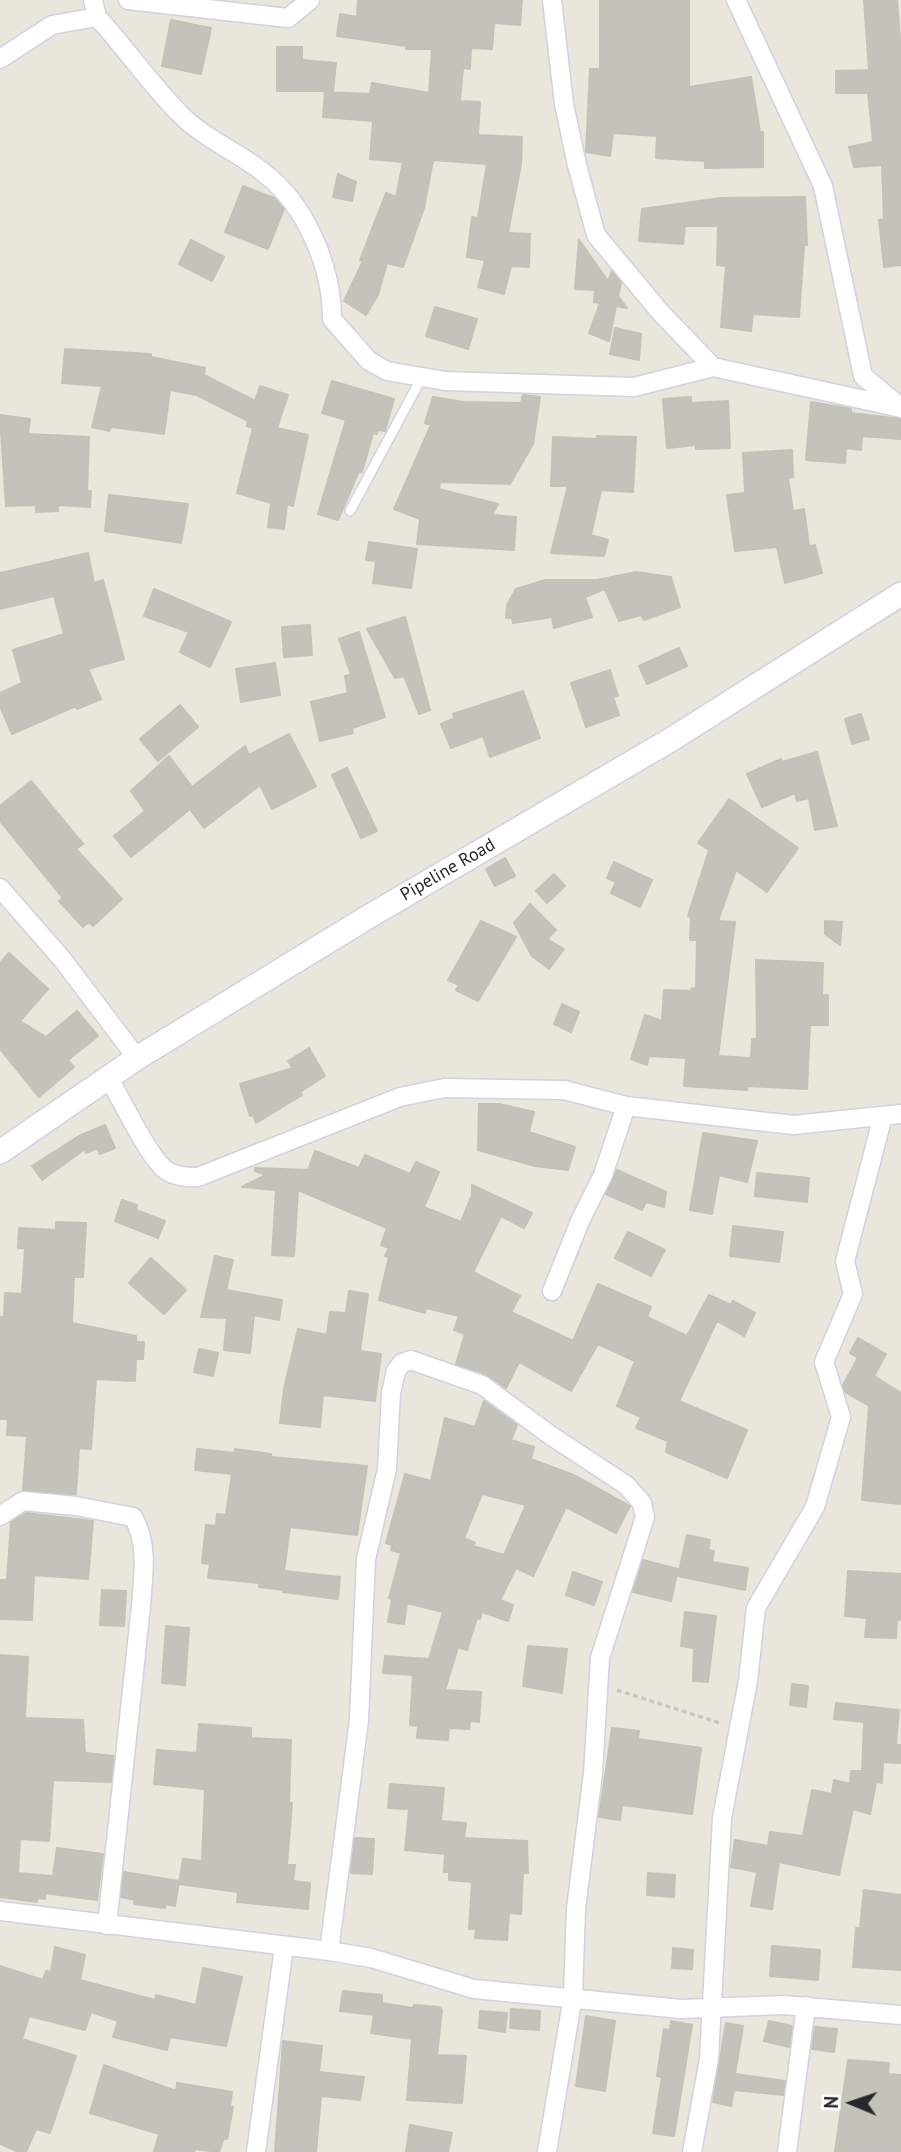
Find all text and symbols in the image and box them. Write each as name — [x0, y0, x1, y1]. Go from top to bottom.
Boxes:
street label: Pipeline Road — [397, 834, 499, 906]
north arrow — [817, 2068, 887, 2138]
text: N — [819, 2096, 843, 2109]

